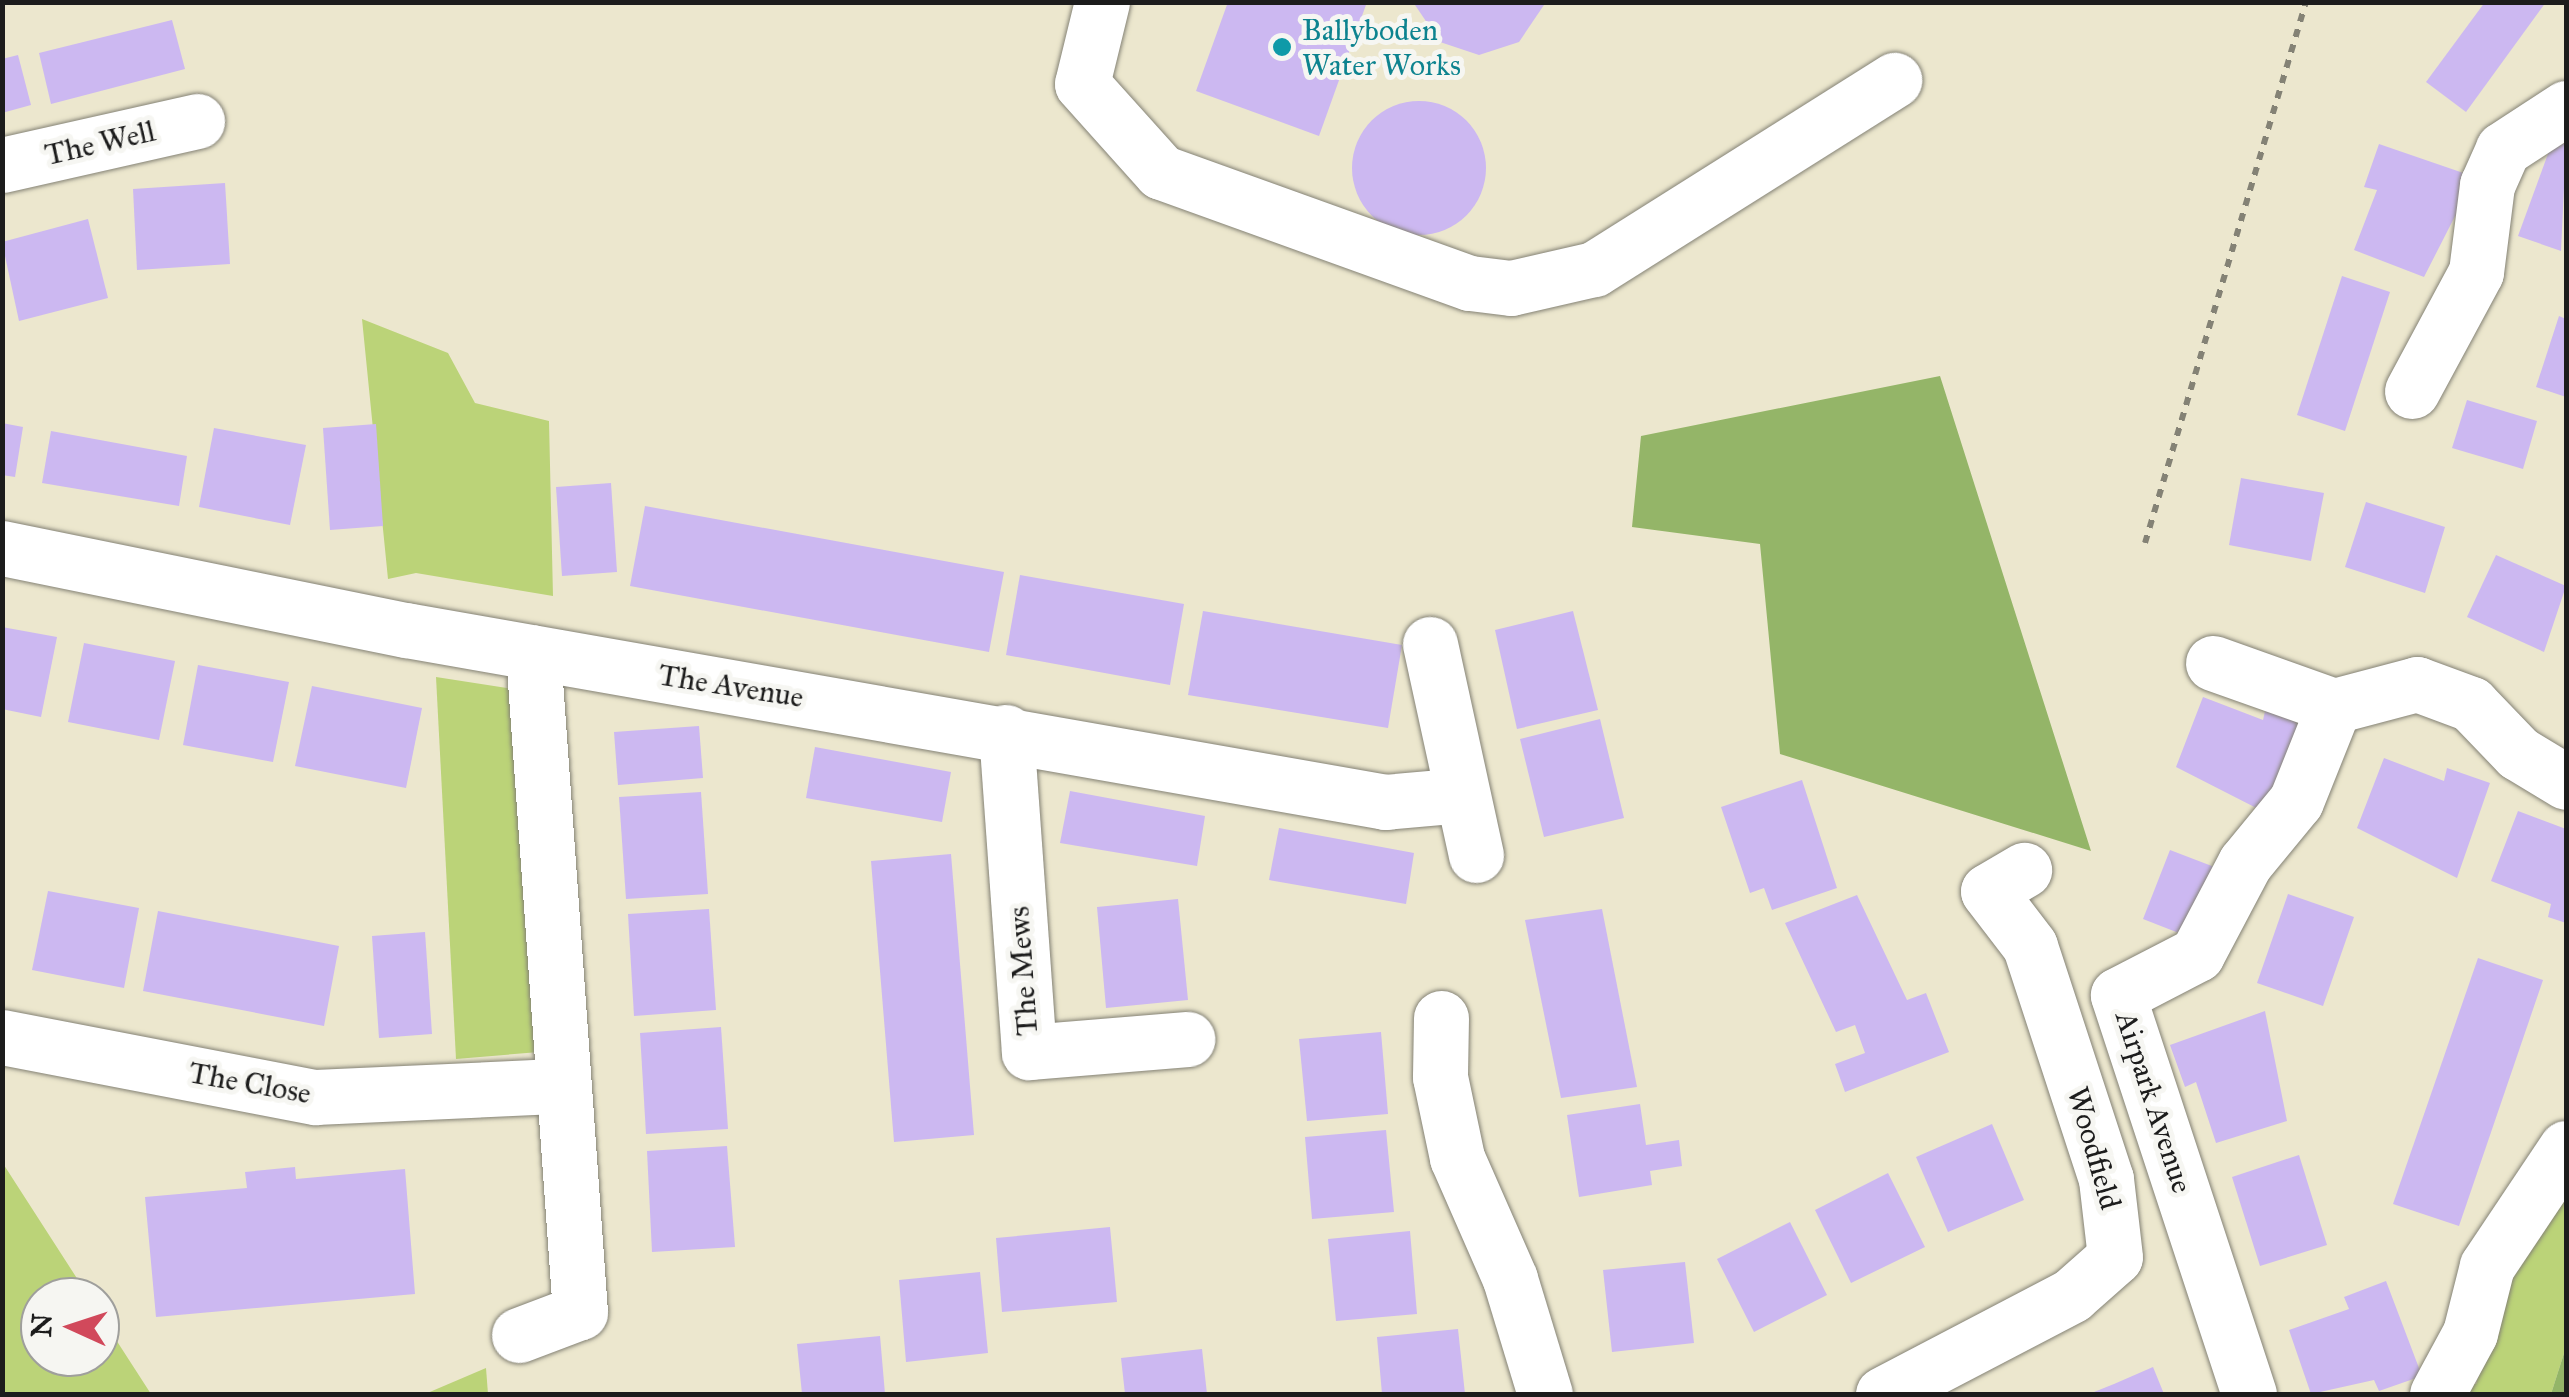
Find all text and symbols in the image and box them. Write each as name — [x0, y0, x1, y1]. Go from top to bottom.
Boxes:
place label: Ballyboden Water Works — [1302, 12, 1461, 82]
marker: Ballyboden Water Works — [1271, 36, 1293, 58]
street label: The Well — [41, 113, 159, 173]
street label: The Avenue — [656, 657, 806, 715]
street label: The Mews — [1001, 905, 1045, 1037]
street label: Airpark Avenue — [2108, 1007, 2200, 1197]
street label: The Close — [186, 1055, 314, 1111]
street label: Woodfield — [2059, 1083, 2129, 1213]
north arrow — [20, 1277, 120, 1377]
text: N — [23, 1313, 60, 1338]

